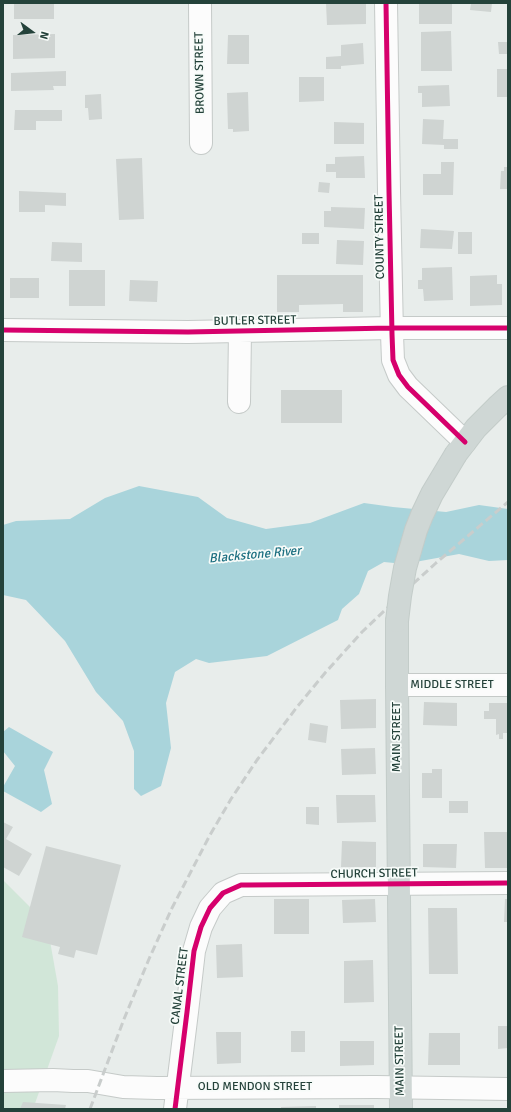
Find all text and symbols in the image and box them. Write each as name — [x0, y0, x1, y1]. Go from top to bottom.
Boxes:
north arrow — [12, 12, 52, 52]
text: N — [37, 30, 51, 41]
street label: BROWN STREET — [192, 32, 208, 114]
street label: COUNTY STREET — [372, 195, 388, 279]
street label: BUTLER STREET — [213, 313, 297, 329]
water label: Blackstone River — [208, 543, 302, 567]
street label: MIDDLE STREET — [410, 678, 494, 692]
street label: MAIN STREET — [390, 702, 404, 772]
street label: CHURCH STREET — [330, 866, 418, 882]
street label: CANAL STREET — [168, 947, 192, 1025]
street label: MAIN STREET — [392, 1026, 408, 1096]
street label: OLD MENDON STREET — [198, 1080, 312, 1094]

